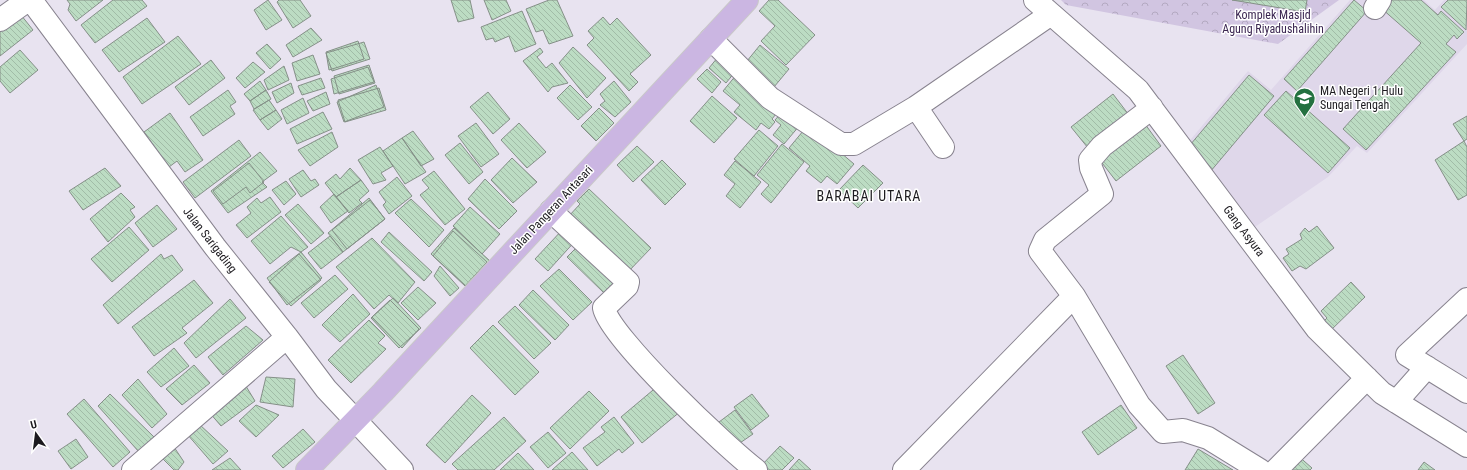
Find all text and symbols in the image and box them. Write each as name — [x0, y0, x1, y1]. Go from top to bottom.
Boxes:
park label: Komplek Masjid Agung Riyadushalihin — [1222, 8, 1324, 36]
place label: MA Negeri 1 Hulu Sungai Tengah — [1320, 84, 1403, 112]
school or university icon: MA Negeri 1 Hulu Sungai Tengah — [1291, 85, 1317, 118]
street label: Jalan Pangeran Antasari — [506, 163, 596, 257]
district label: BARABAI UTARA — [817, 188, 921, 204]
street label: Gang Asyura — [1220, 203, 1268, 259]
street label: Jalan Sarigading — [180, 205, 240, 276]
north arrow — [16, 414, 56, 454]
text: U — [29, 418, 38, 432]

